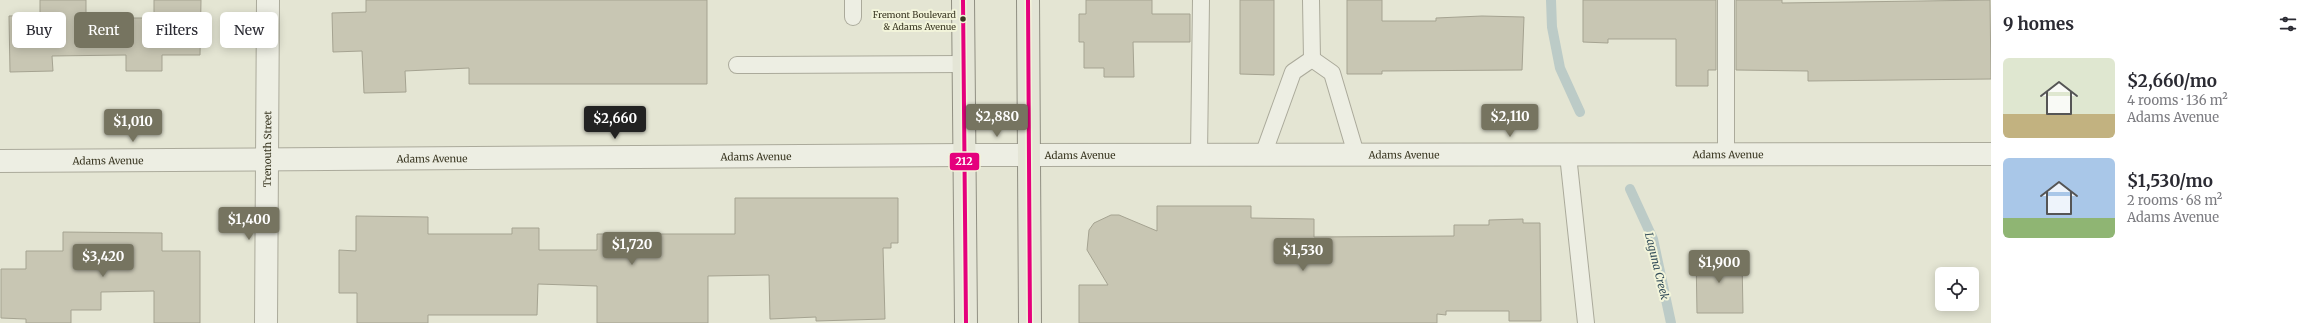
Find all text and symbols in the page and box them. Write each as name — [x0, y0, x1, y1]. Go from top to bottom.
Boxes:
place label: Fremont Boulevard & Adams Avenue — [873, 9, 957, 32]
chip: Buy — [12, 12, 66, 48]
chip: Rent — [74, 12, 134, 48]
chip: Filters — [142, 12, 212, 48]
chip: New — [220, 12, 278, 48]
text: 9 homes — [2003, 13, 2074, 35]
icon: filters — [2277, 13, 2299, 35]
marker: Fremont Boulevard & Adams Avenue — [958, 14, 968, 24]
text: $2,660/mo — [2127, 70, 2217, 92]
icon: home — [2035, 74, 2083, 122]
text: 4 rooms · 136 m² — [2127, 92, 2228, 109]
pin: $2,880 — [964, 104, 1030, 138]
pin: $2,110 — [1477, 104, 1543, 138]
pin: $2,660 — [582, 106, 648, 140]
text: $2,880 — [975, 108, 1019, 125]
text: $2,110 — [1490, 108, 1530, 125]
pin: $1,010 — [100, 109, 166, 143]
text: Adams Avenue — [2127, 109, 2219, 126]
text: $2,660 — [593, 110, 637, 127]
street label: Trenouth Street — [261, 111, 274, 187]
text: $1,010 — [113, 113, 153, 130]
street label: Adams Avenue — [1692, 148, 1763, 161]
street label: Adams Avenue — [1044, 149, 1115, 162]
street label: Adams Avenue — [1368, 149, 1439, 162]
street label: Adams Avenue — [720, 150, 791, 164]
street label: Adams Avenue — [396, 152, 467, 166]
line badge: 212 — [949, 152, 980, 171]
street label: Adams Avenue — [72, 154, 143, 168]
text: 212 — [955, 154, 973, 168]
text: $1,530/mo — [2127, 170, 2213, 192]
icon: home — [2035, 174, 2083, 222]
text: 2 rooms · 68 m² — [2127, 192, 2222, 209]
pin: $1,400 — [216, 207, 282, 241]
text: Adams Avenue — [2127, 209, 2219, 226]
text: $1,400 — [227, 211, 271, 228]
water label: Laguna Creek — [1642, 231, 1672, 301]
pin: $1,720 — [599, 232, 665, 266]
text: $1,720 — [612, 236, 652, 253]
pin: $1,530 — [1270, 238, 1336, 272]
text: $1,530 — [1283, 242, 1323, 259]
pin: $3,420 — [70, 244, 136, 278]
text: $3,420 — [82, 248, 124, 265]
pin: $1,900 — [1686, 250, 1752, 284]
text: $1,900 — [1698, 254, 1740, 271]
map controls — [1935, 267, 1979, 311]
button: locate — [1935, 267, 1979, 311]

